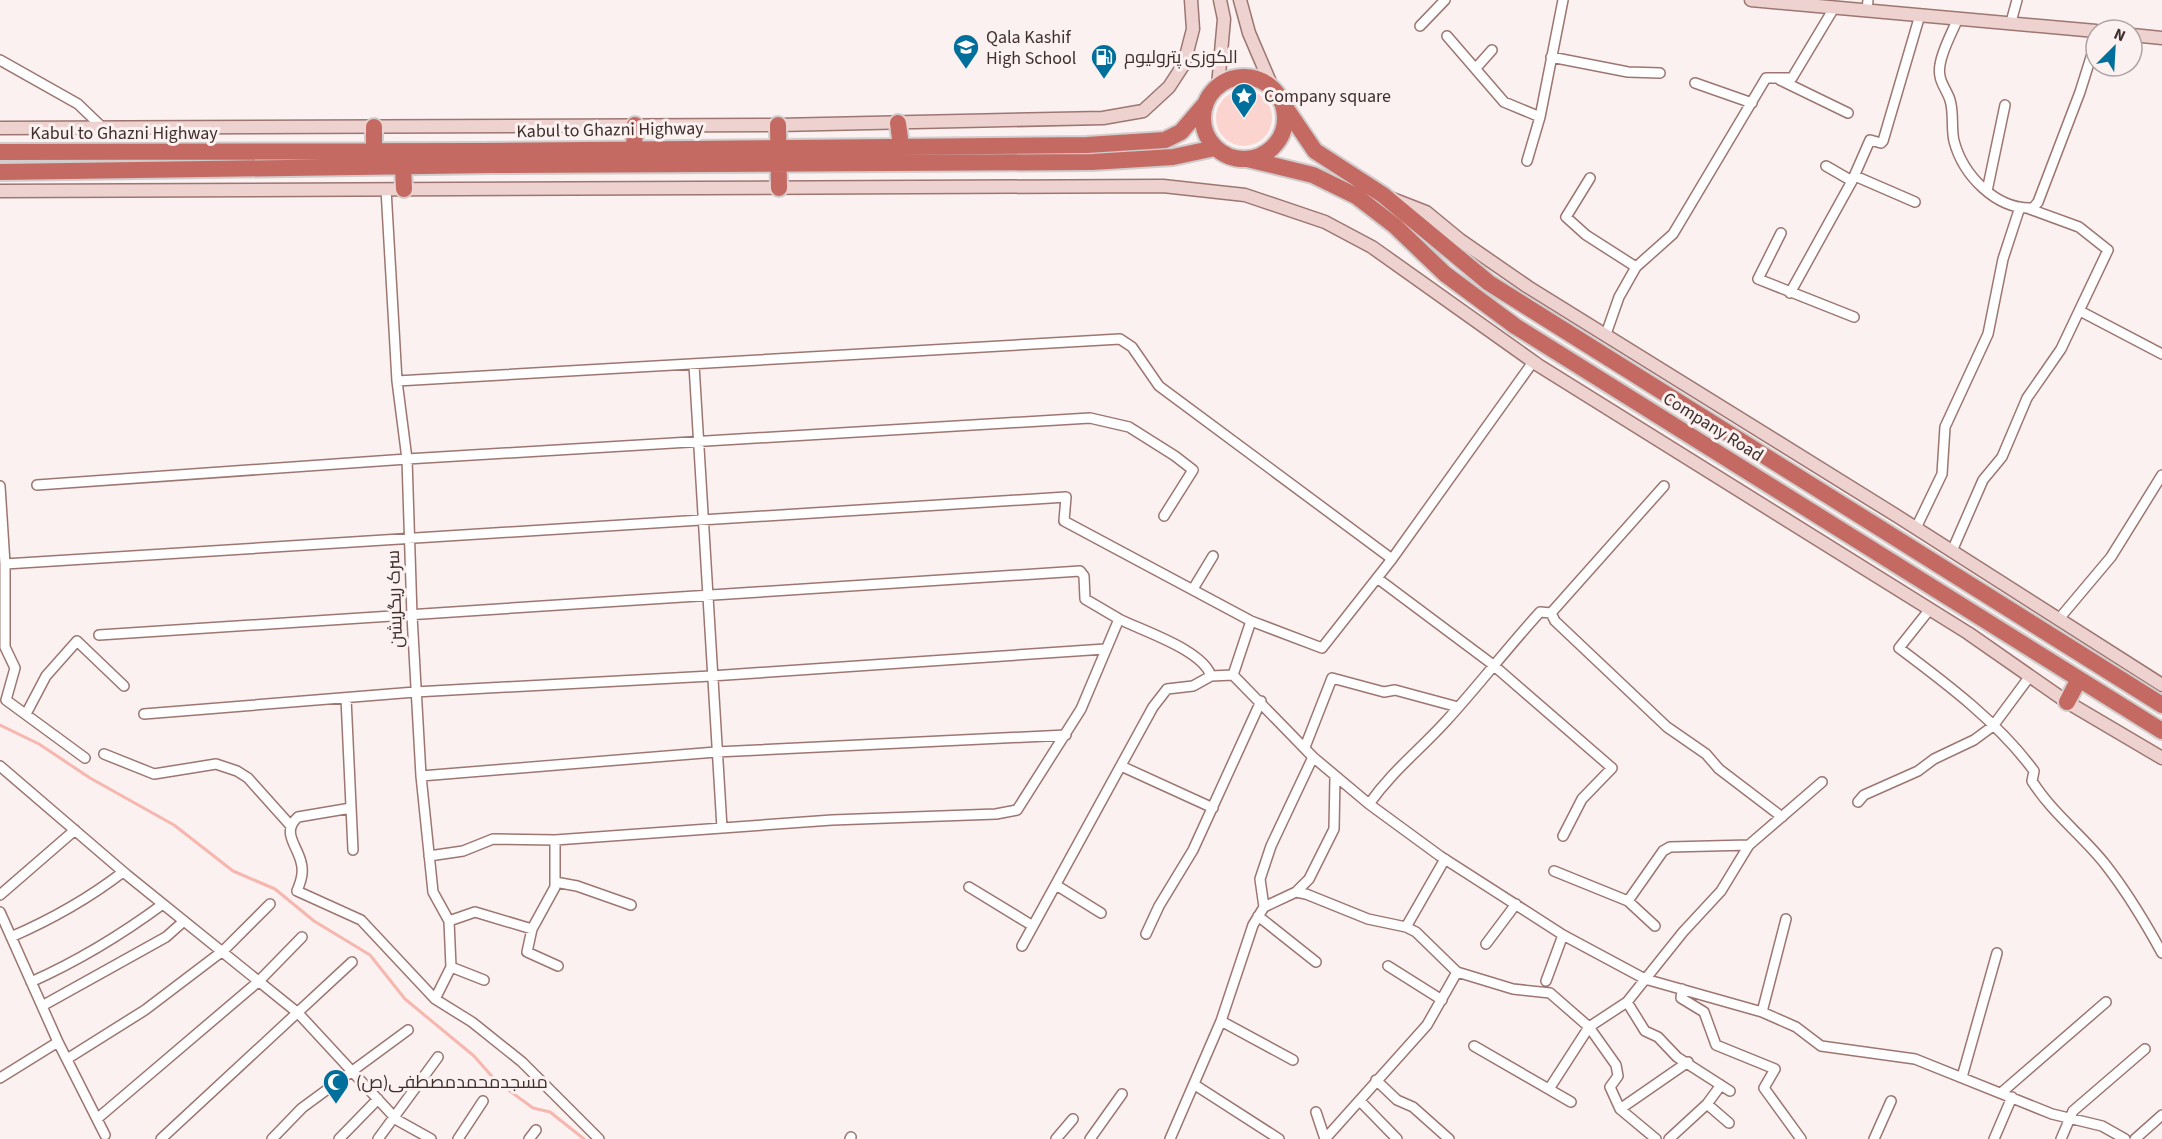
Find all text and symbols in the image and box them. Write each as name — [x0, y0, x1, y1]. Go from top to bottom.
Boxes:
north arrow — [2084, 18, 2144, 78]
text: N — [2110, 23, 2129, 47]
place label: Qala Kashif High School — [986, 25, 1076, 71]
school or university icon: Qala Kashif High School — [951, 32, 981, 70]
fuel station icon: الکوزی پترولیوم — [1089, 42, 1119, 80]
place label: الکوزی پترولیوم — [1124, 45, 1238, 70]
place icon: Company square — [1229, 81, 1259, 119]
place label: Company square — [1264, 84, 1391, 109]
street label: Kabul to Ghazni Highway — [516, 116, 704, 144]
street label: Kabul to Ghazni Highway — [30, 121, 218, 146]
street label: Company Road — [1658, 386, 1768, 468]
street label: سرک ریگریشن — [381, 550, 409, 648]
mosque icon: مسجدمحمدمصطفی(ص) — [321, 1067, 351, 1105]
place label: مسجدمحمدمصطفی(ص) — [356, 1070, 548, 1095]

